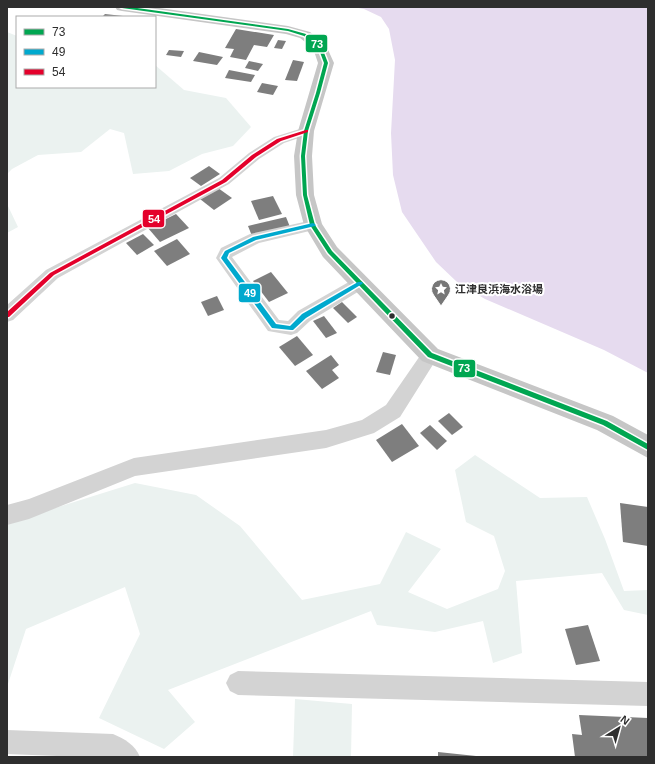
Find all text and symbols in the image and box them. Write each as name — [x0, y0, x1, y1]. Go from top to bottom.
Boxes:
legend — [16, 16, 156, 88]
text: 73 — [52, 25, 66, 39]
line badge: 73 — [305, 34, 328, 53]
text: 73 — [311, 38, 323, 50]
text: 49 — [52, 45, 66, 59]
text: 54 — [52, 65, 66, 79]
line badge: 54 — [142, 209, 165, 228]
text: 54 — [148, 213, 161, 225]
place icon: 江津良浜海水浴場 — [430, 278, 452, 306]
line badge: 49 — [238, 283, 261, 303]
place label: 江津良浜海水浴場 — [455, 283, 543, 295]
text: 49 — [244, 287, 256, 299]
unlabelled marker — [387, 311, 397, 321]
line badge: 73 — [453, 359, 476, 378]
text: 73 — [458, 362, 470, 374]
north arrow — [599, 708, 639, 748]
text: N — [618, 713, 632, 727]

